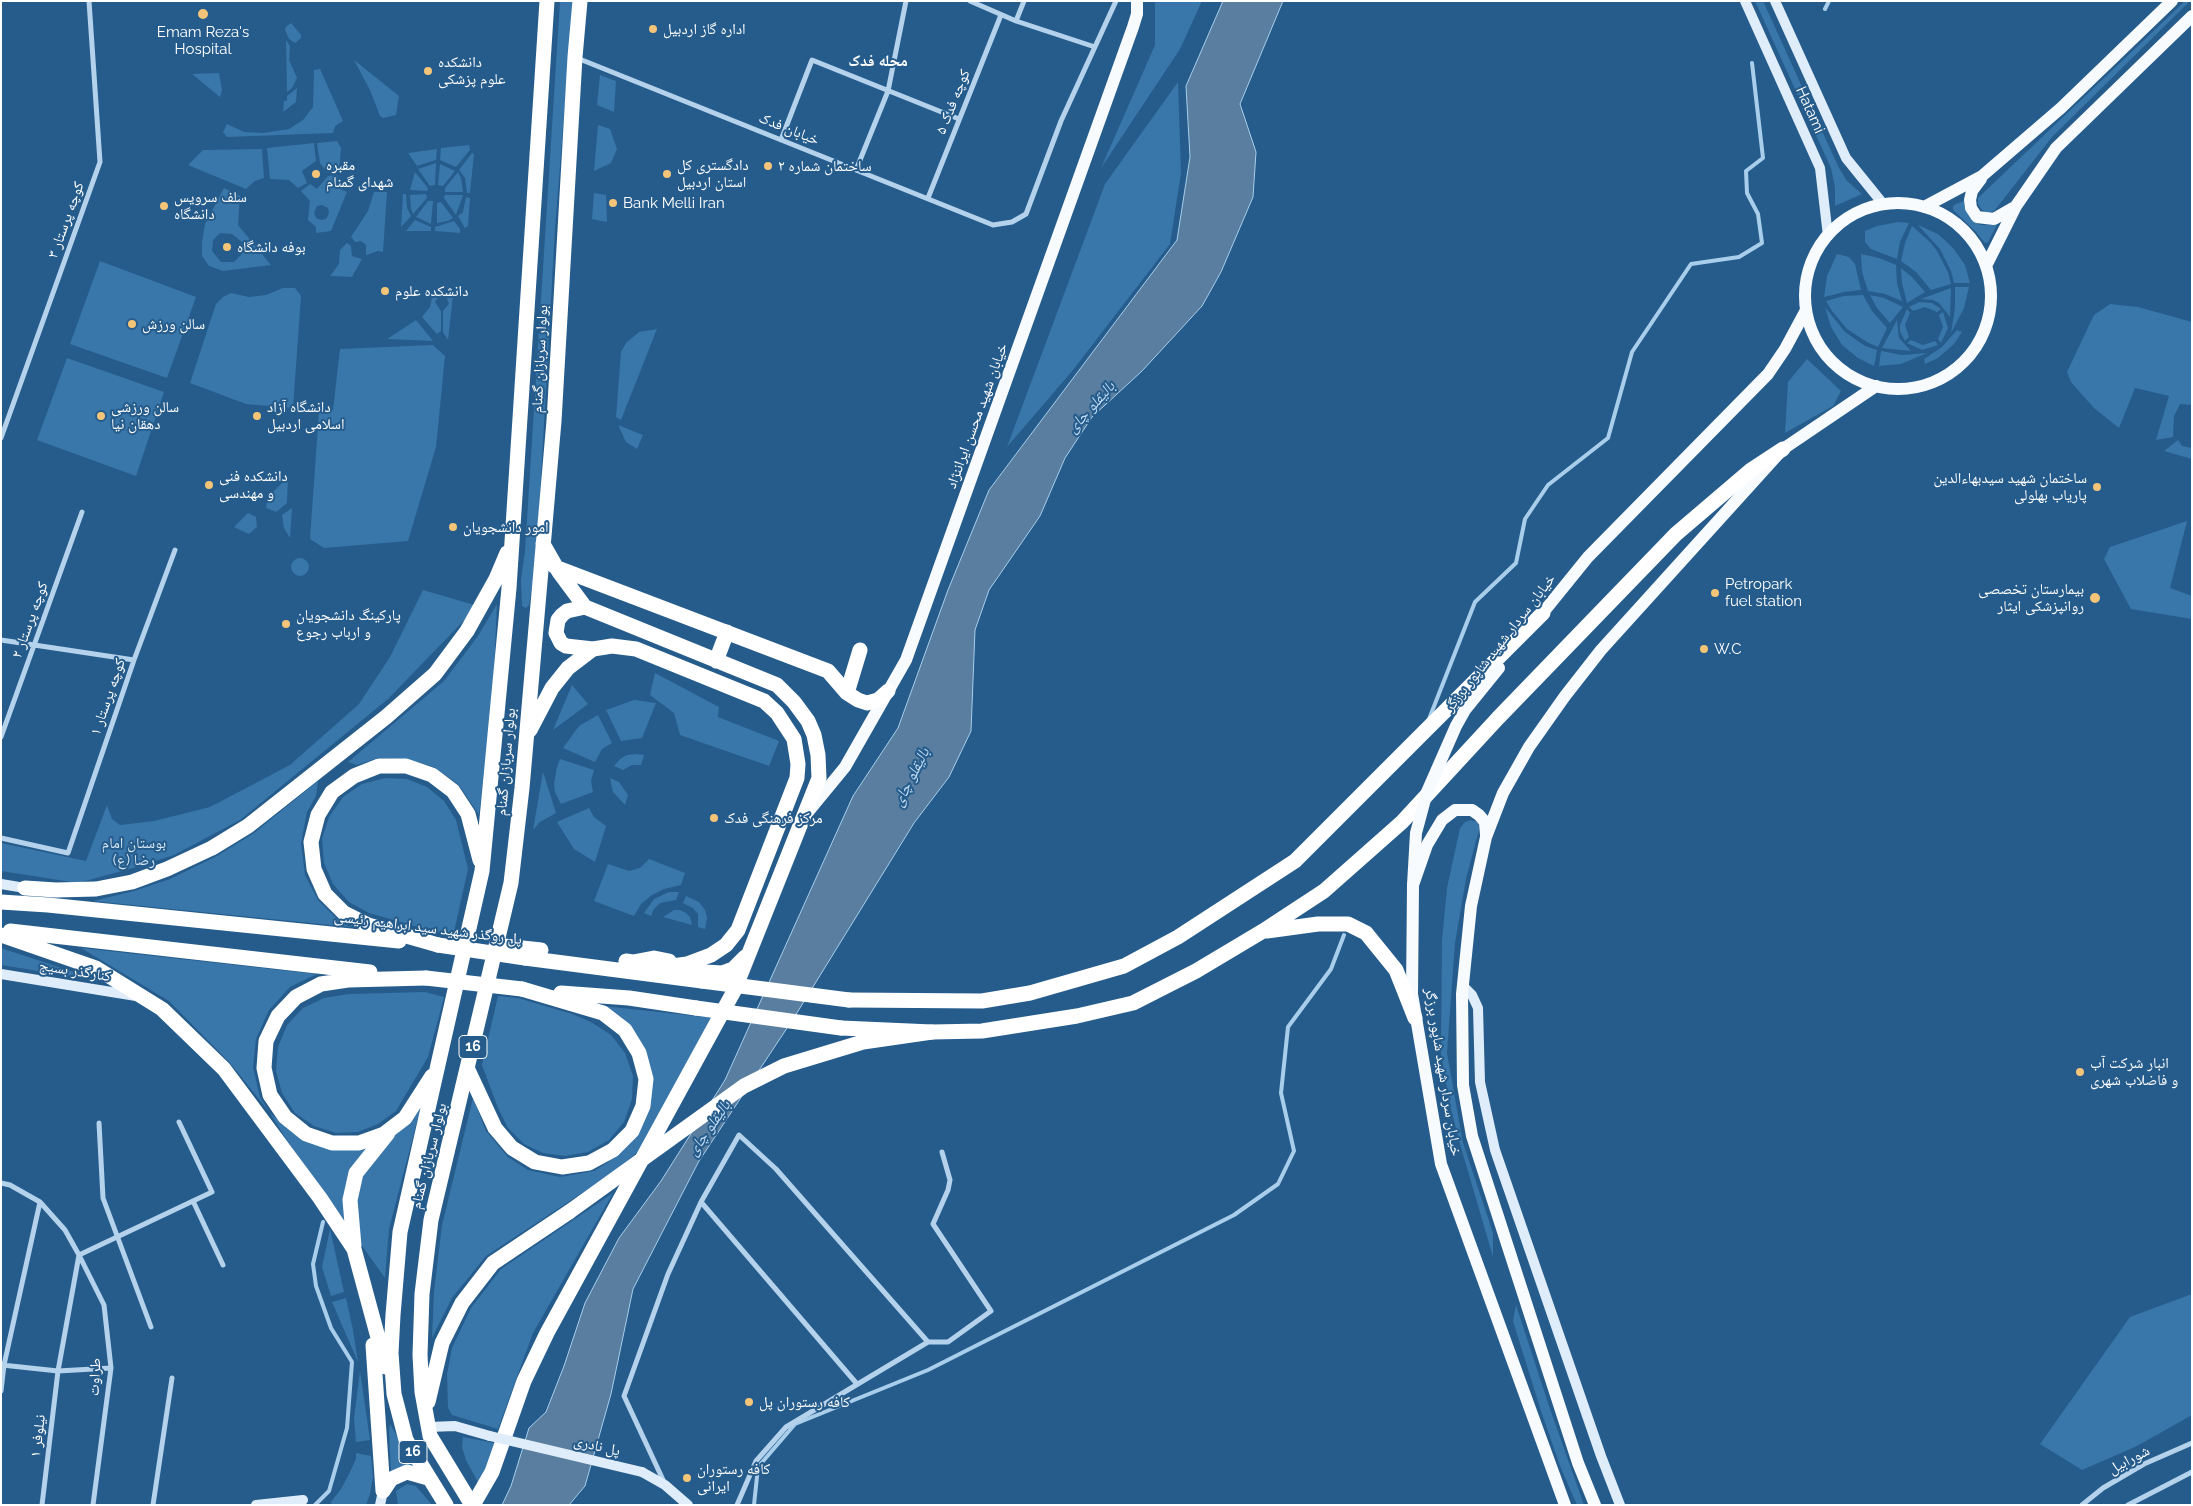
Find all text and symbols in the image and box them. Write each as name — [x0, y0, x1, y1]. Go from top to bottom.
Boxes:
marker: Emam Reza's Hospital — [196, 7, 210, 21]
place label: اداره گاز اردبیل — [663, 20, 746, 38]
place label: Emam Reza's Hospital — [157, 23, 249, 58]
marker: اداره گاز اردبیل — [647, 23, 659, 35]
district label: محله فدک — [848, 51, 908, 71]
place label: دانشکده علوم پزشکی — [438, 53, 506, 88]
marker: دانشکده علوم پزشکی — [422, 65, 434, 77]
street label: کوچه فدک ۵ — [932, 67, 974, 137]
street label: Hatami — [1792, 84, 1828, 136]
street label: خیابان فدک — [756, 109, 822, 149]
place label: مقبره شهدای گمنام — [326, 156, 393, 191]
place label: دادگستری کل استان اردبیل — [677, 156, 749, 191]
place label: ساختمان شماره ۲ — [778, 157, 872, 175]
marker: ساختمان شماره ۲ — [762, 160, 774, 172]
marker: مقبره شهدای گمنام — [310, 168, 322, 180]
marker: دادگستری کل استان اردبیل — [661, 168, 673, 180]
street label: کوچه پرستار ۳ — [44, 179, 88, 261]
place label: سلف سرویس دانشگاه — [174, 188, 247, 223]
place label: Bank Melli Iran — [623, 194, 725, 212]
marker: Bank Melli Iran — [607, 197, 619, 209]
marker: سلف سرویس دانشگاه — [158, 200, 170, 212]
place label: بوفه دانشگاه — [237, 238, 306, 256]
marker: بوفه دانشگاه — [221, 241, 233, 253]
place label: دانشکده علوم — [395, 282, 468, 300]
marker: دانشکده علوم — [379, 285, 391, 297]
street label: بولوار سربازان گمنام — [528, 304, 552, 414]
place label: سالن ورزش — [142, 315, 205, 333]
marker: سالن ورزش — [126, 318, 138, 330]
street label: خیابان شهید محسن ایراننژاد — [942, 341, 1012, 491]
water label: بالیقلو چای — [1063, 377, 1119, 437]
place label: سالن ورزشی دهقان نیا — [111, 398, 179, 433]
place label: دانشگاه آزاد اسلامی اردبیل — [267, 398, 345, 433]
marker: سالن ورزشی دهقان نیا — [95, 410, 107, 422]
marker: دانشگاه آزاد اسلامی اردبیل — [251, 410, 263, 422]
place label: دانشکده فنی و مهندسی — [219, 467, 288, 502]
place label: ساختمان شهید سیدبهاءالدین پاریاب بهلولی — [1934, 469, 2087, 504]
marker: دانشکده فنی و مهندسی — [203, 479, 215, 491]
marker: ساختمان شهید سیدبهاءالدین پاریاب بهلولی — [2091, 481, 2103, 493]
place label: امور دانشجویان — [463, 518, 549, 536]
marker: امور دانشجویان — [447, 521, 459, 533]
street label: خیابان سردار شهید شاپور برزگر — [1441, 570, 1559, 716]
place label: Petropark fuel station — [1725, 575, 1802, 610]
street label: کوچه پرستار ۲ — [8, 579, 52, 661]
place label: بیمارستان تخصصی روانپزشکی ایثار — [1978, 580, 2084, 615]
marker: Petropark fuel station — [1709, 587, 1721, 599]
marker: بیمارستان تخصصی روانپزشکی ایثار — [2088, 591, 2102, 605]
place label: پارکینگ دانشجویان و ارباب رجوع — [296, 606, 401, 641]
marker: پارکینگ دانشجویان و ارباب رجوع — [280, 618, 292, 630]
place label: W.C — [1714, 640, 1741, 658]
marker: W.C — [1698, 643, 1710, 655]
street label: کوچه پرستار ۱ — [86, 656, 130, 738]
street label: بولوار سربازان گمنام — [492, 707, 520, 817]
water label: بالیقلو چای — [888, 744, 934, 810]
place label: مرکز فرهنگی فدک — [724, 809, 823, 827]
marker: مرکز فرهنگی فدک — [708, 812, 720, 824]
park label: بوستان امام رضا (ع) — [102, 834, 166, 869]
street label: پل روگذر شهید سید ابراهیم رئیسی — [333, 908, 523, 948]
street label: کنارگذر بسیج — [38, 956, 112, 986]
street label: خیابان سردار شهید شاپور برزگر — [1421, 987, 1465, 1157]
road number: 16 — [459, 1036, 487, 1058]
place label: انبار شرکت آب و فاضلاب شهری — [2090, 1054, 2178, 1089]
marker: انبار شرکت آب و فاضلاب شهری — [2074, 1066, 2086, 1078]
water label: بالیقلو چای — [683, 1097, 735, 1159]
street label: بولوار سربازان گمنام — [407, 1101, 451, 1211]
street label: طراوت — [85, 1357, 105, 1397]
place label: کافه رستوران پل — [759, 1393, 850, 1411]
marker: کافه رستوران پل — [743, 1396, 755, 1408]
street label: نیلوفر ۱ — [26, 1413, 50, 1459]
street label: پل نادری — [572, 1432, 622, 1460]
road number: 16 — [399, 1440, 427, 1464]
street label: شورابیل — [2105, 1442, 2153, 1478]
place label: کافه رستوران ایرانی — [697, 1460, 770, 1495]
marker: کافه رستوران ایرانی — [681, 1472, 693, 1484]

